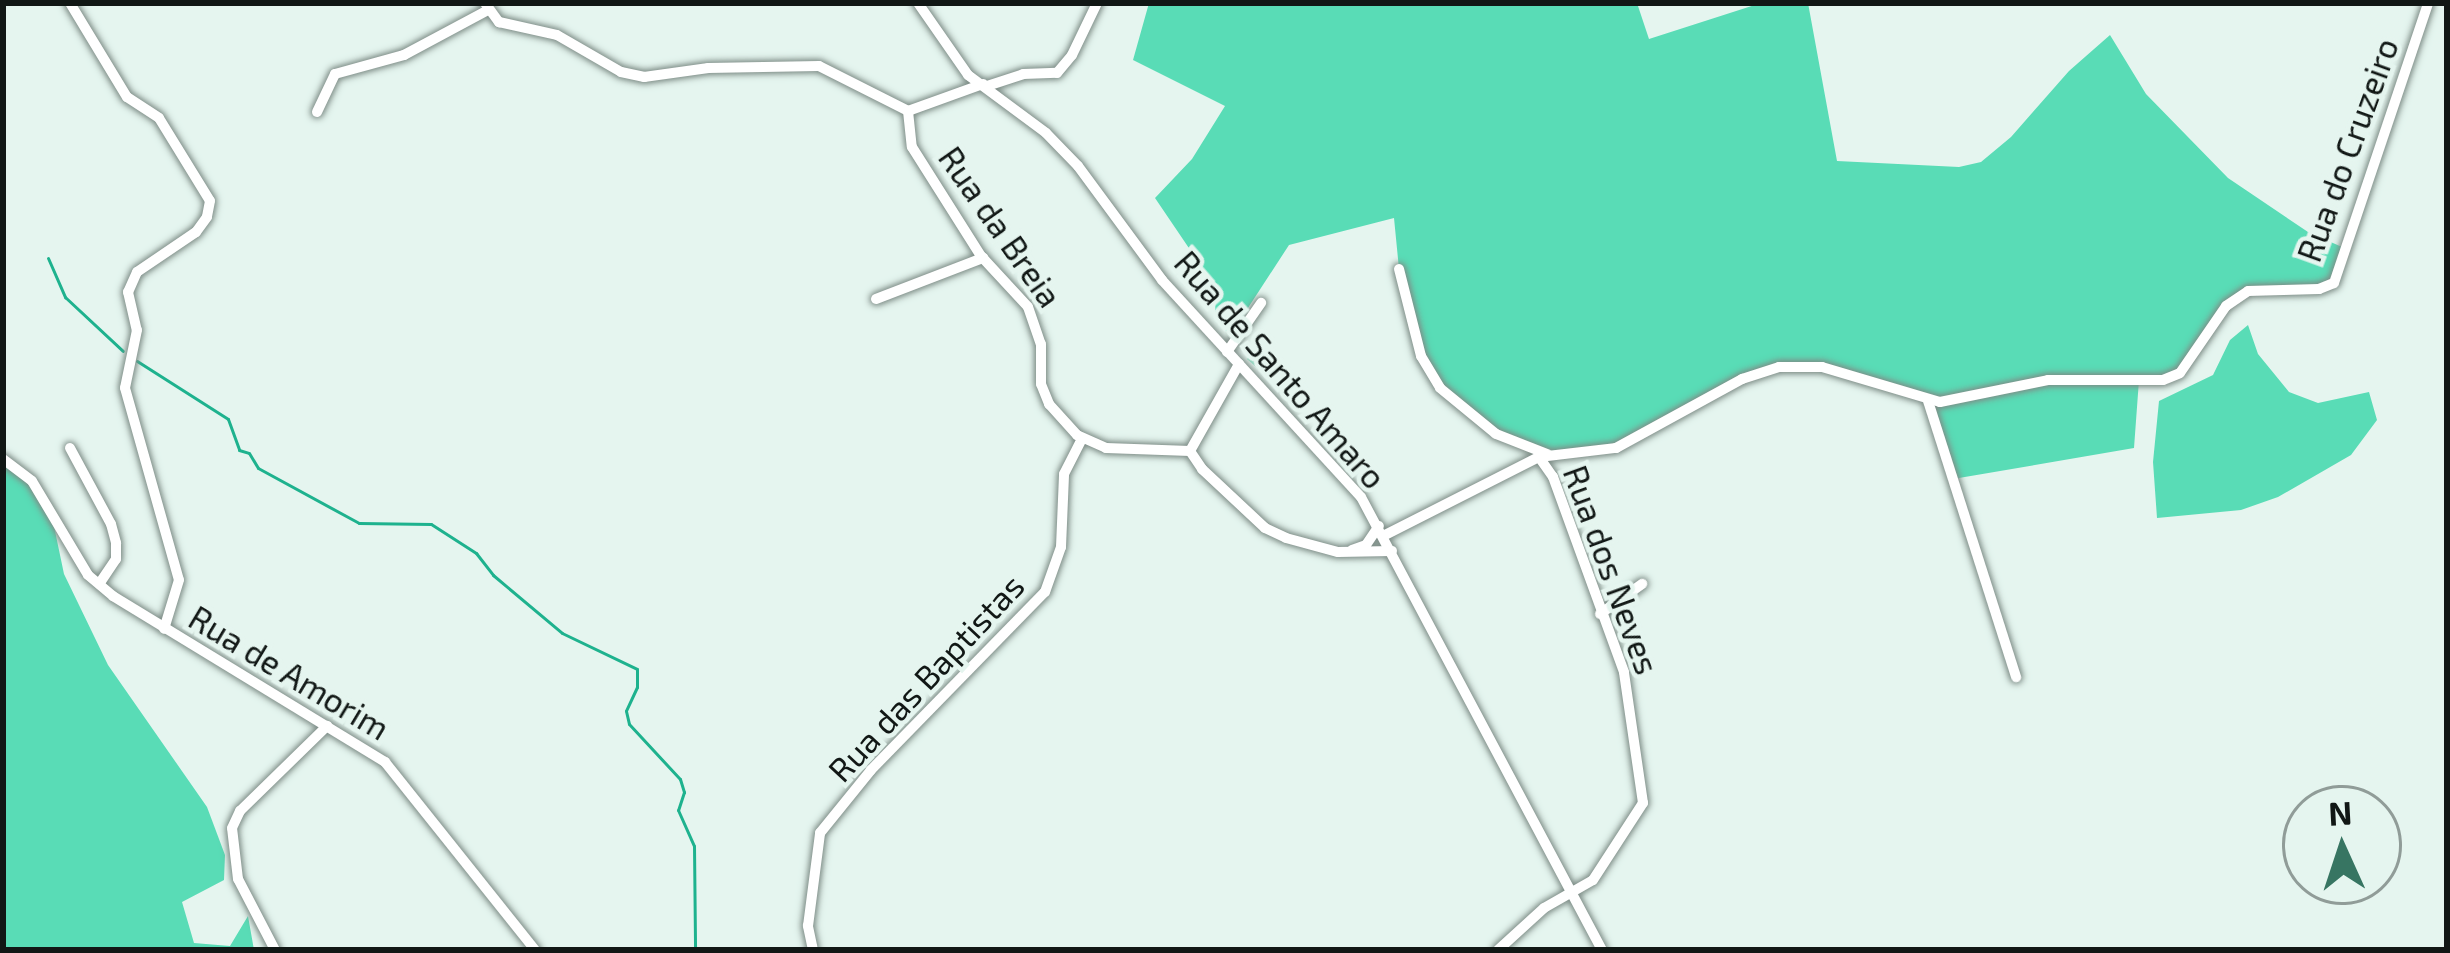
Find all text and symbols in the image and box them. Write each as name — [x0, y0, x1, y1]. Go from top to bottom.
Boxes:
street label: Rua do Cruzeiro — [2289, 33, 2407, 267]
street label: Rua da Breia — [930, 139, 1070, 315]
street label: Rua de Santo Amaro — [1166, 243, 1394, 497]
street label: Rua dos Neves — [1555, 460, 1667, 680]
street label: Rua das Baptistas — [820, 566, 1032, 790]
street label: Rua de Amorim — [181, 598, 397, 748]
north arrow — [2282, 785, 2402, 905]
text: N — [2327, 791, 2353, 833]

